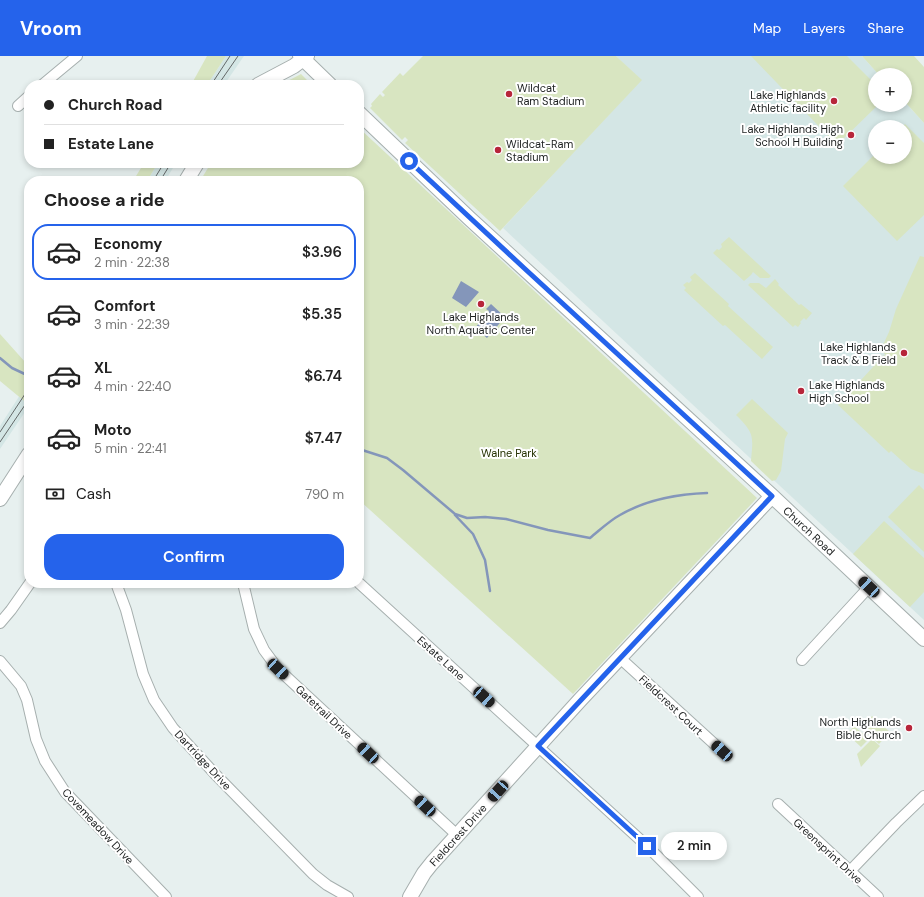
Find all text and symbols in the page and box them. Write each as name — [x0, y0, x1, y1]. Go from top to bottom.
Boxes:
text: Vroom — [20, 16, 82, 41]
text: Map — [753, 19, 781, 37]
text: Layers — [803, 19, 845, 37]
text: Share — [867, 19, 904, 37]
map controls — [868, 68, 912, 164]
button: + — [868, 68, 912, 112]
place label: Wildcat Ram Stadium — [517, 81, 585, 108]
place label: Lake Highlands Athletic facility — [750, 88, 826, 115]
marker: Wildcat Ram Stadium — [504, 89, 514, 99]
text: Church Road — [68, 95, 162, 115]
marker: Lake Highlands Athletic facility — [829, 96, 839, 106]
button: − — [868, 120, 912, 164]
place label: Lake Highlands High School H Building — [742, 122, 843, 149]
marker: Lake Highlands High School H Building — [846, 130, 856, 140]
text: Estate Lane — [68, 134, 154, 154]
place label: Wildcat-Ram Stadium — [506, 137, 573, 164]
marker: Wildcat-Ram Stadium — [493, 145, 503, 155]
route start — [400, 152, 418, 170]
text: Choose a ride — [44, 188, 165, 212]
icon: car — [46, 234, 82, 270]
text: Economy — [94, 234, 162, 254]
text: $3.96 — [302, 242, 342, 262]
text: 2 min · 22:38 — [94, 254, 170, 271]
icon: car — [46, 296, 82, 332]
text: Comfort — [94, 296, 155, 316]
marker: Lake Highlands North Aquatic Center — [476, 299, 486, 309]
text: $5.35 — [302, 304, 342, 324]
place label: Lake Highlands North Aquatic Center — [427, 310, 535, 337]
text: 3 min · 22:39 — [94, 316, 170, 333]
place label: Lake Highlands Track & B Field — [820, 340, 896, 367]
marker: Lake Highlands Track & B Field — [899, 348, 909, 358]
icon: car — [46, 358, 82, 394]
text: XL — [94, 358, 112, 378]
text: $6.74 — [304, 366, 342, 386]
text: 4 min · 22:40 — [94, 378, 171, 395]
place label: Lake Highlands High School — [809, 378, 885, 405]
marker: Lake Highlands High School — [796, 386, 806, 396]
icon: car — [46, 420, 82, 456]
text: Moto — [94, 420, 132, 440]
text: $7.47 — [305, 428, 342, 448]
text: 5 min · 22:41 — [94, 440, 167, 457]
park label: Walne Park — [481, 446, 537, 460]
icon: cash — [44, 483, 66, 505]
text: Cash — [76, 484, 111, 504]
text: 790 m — [305, 486, 344, 503]
street label: Church Road — [780, 504, 838, 559]
button: Confirm — [44, 534, 344, 580]
car — [856, 574, 882, 600]
street label: Estate Lane — [414, 633, 468, 683]
car — [265, 656, 291, 682]
street label: Fieldcrest Court — [636, 672, 706, 738]
street label: Gatetrail Drive — [293, 682, 355, 742]
car — [471, 685, 497, 709]
place label: North Highlands Bible Church — [819, 715, 901, 742]
marker: North Highlands Bible Church — [904, 723, 914, 733]
street label: Dartridge Drive — [172, 727, 234, 793]
car — [709, 739, 735, 763]
car — [355, 740, 381, 766]
car — [486, 778, 510, 804]
street label: Covemeadow Drive — [59, 785, 137, 867]
car — [412, 793, 438, 819]
street label: Fieldcrest Drive — [426, 801, 490, 869]
street label: Greensprint Drive — [790, 815, 866, 887]
callout: 2 min — [661, 832, 727, 860]
route end — [638, 837, 656, 855]
text: 2 min — [677, 837, 711, 854]

